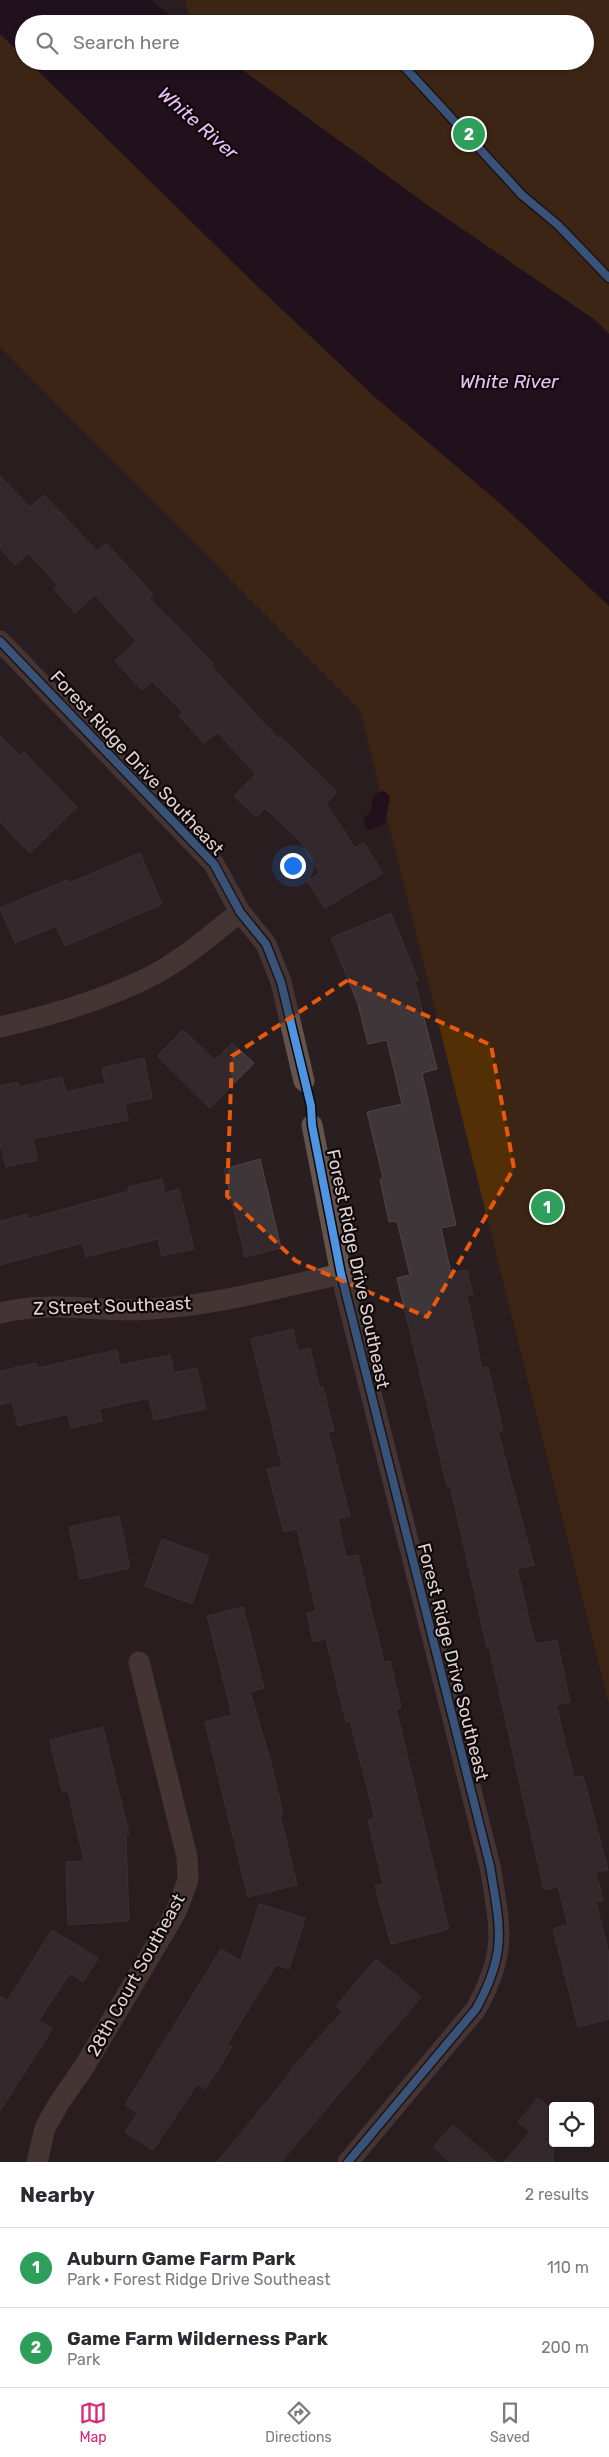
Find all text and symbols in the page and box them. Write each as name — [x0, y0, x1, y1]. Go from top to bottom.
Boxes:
search box — [15, 15, 594, 70]
icon: search — [33, 29, 61, 57]
text: Search here — [73, 31, 180, 54]
water label: White River — [153, 82, 243, 165]
pin: 2 — [453, 115, 485, 153]
water label: White River — [460, 370, 559, 393]
street label: Forest Ridge Drive Southeast — [46, 666, 228, 860]
your location — [280, 853, 306, 879]
street label: Forest Ridge Drive Southeast — [322, 1147, 394, 1391]
pin: 1 — [531, 1188, 563, 1226]
street label: Z Street Southeast — [33, 1292, 191, 1320]
street label: Forest Ridge Drive Southeast — [413, 1541, 493, 1783]
street label: 28th Court Southeast — [82, 1890, 190, 2060]
map controls — [549, 2102, 594, 2147]
button: locate — [549, 2102, 594, 2147]
text: Nearby — [20, 2182, 95, 2207]
text: 2 results — [525, 2185, 589, 2204]
text: Auburn Game Farm Park — [67, 2247, 296, 2270]
text: 1 — [32, 2258, 40, 2277]
text: 110 m — [547, 2258, 589, 2277]
text: Park · Forest Ridge Drive Southeast — [67, 2270, 331, 2289]
text: Game Farm Wilderness Park — [67, 2327, 328, 2350]
text: 2 — [31, 2338, 41, 2357]
text: 200 m — [541, 2338, 589, 2357]
text: Park — [67, 2350, 100, 2369]
tab: Map — [79, 2399, 107, 2446]
tab: Directions — [265, 2399, 332, 2446]
tab: Saved — [490, 2399, 530, 2446]

